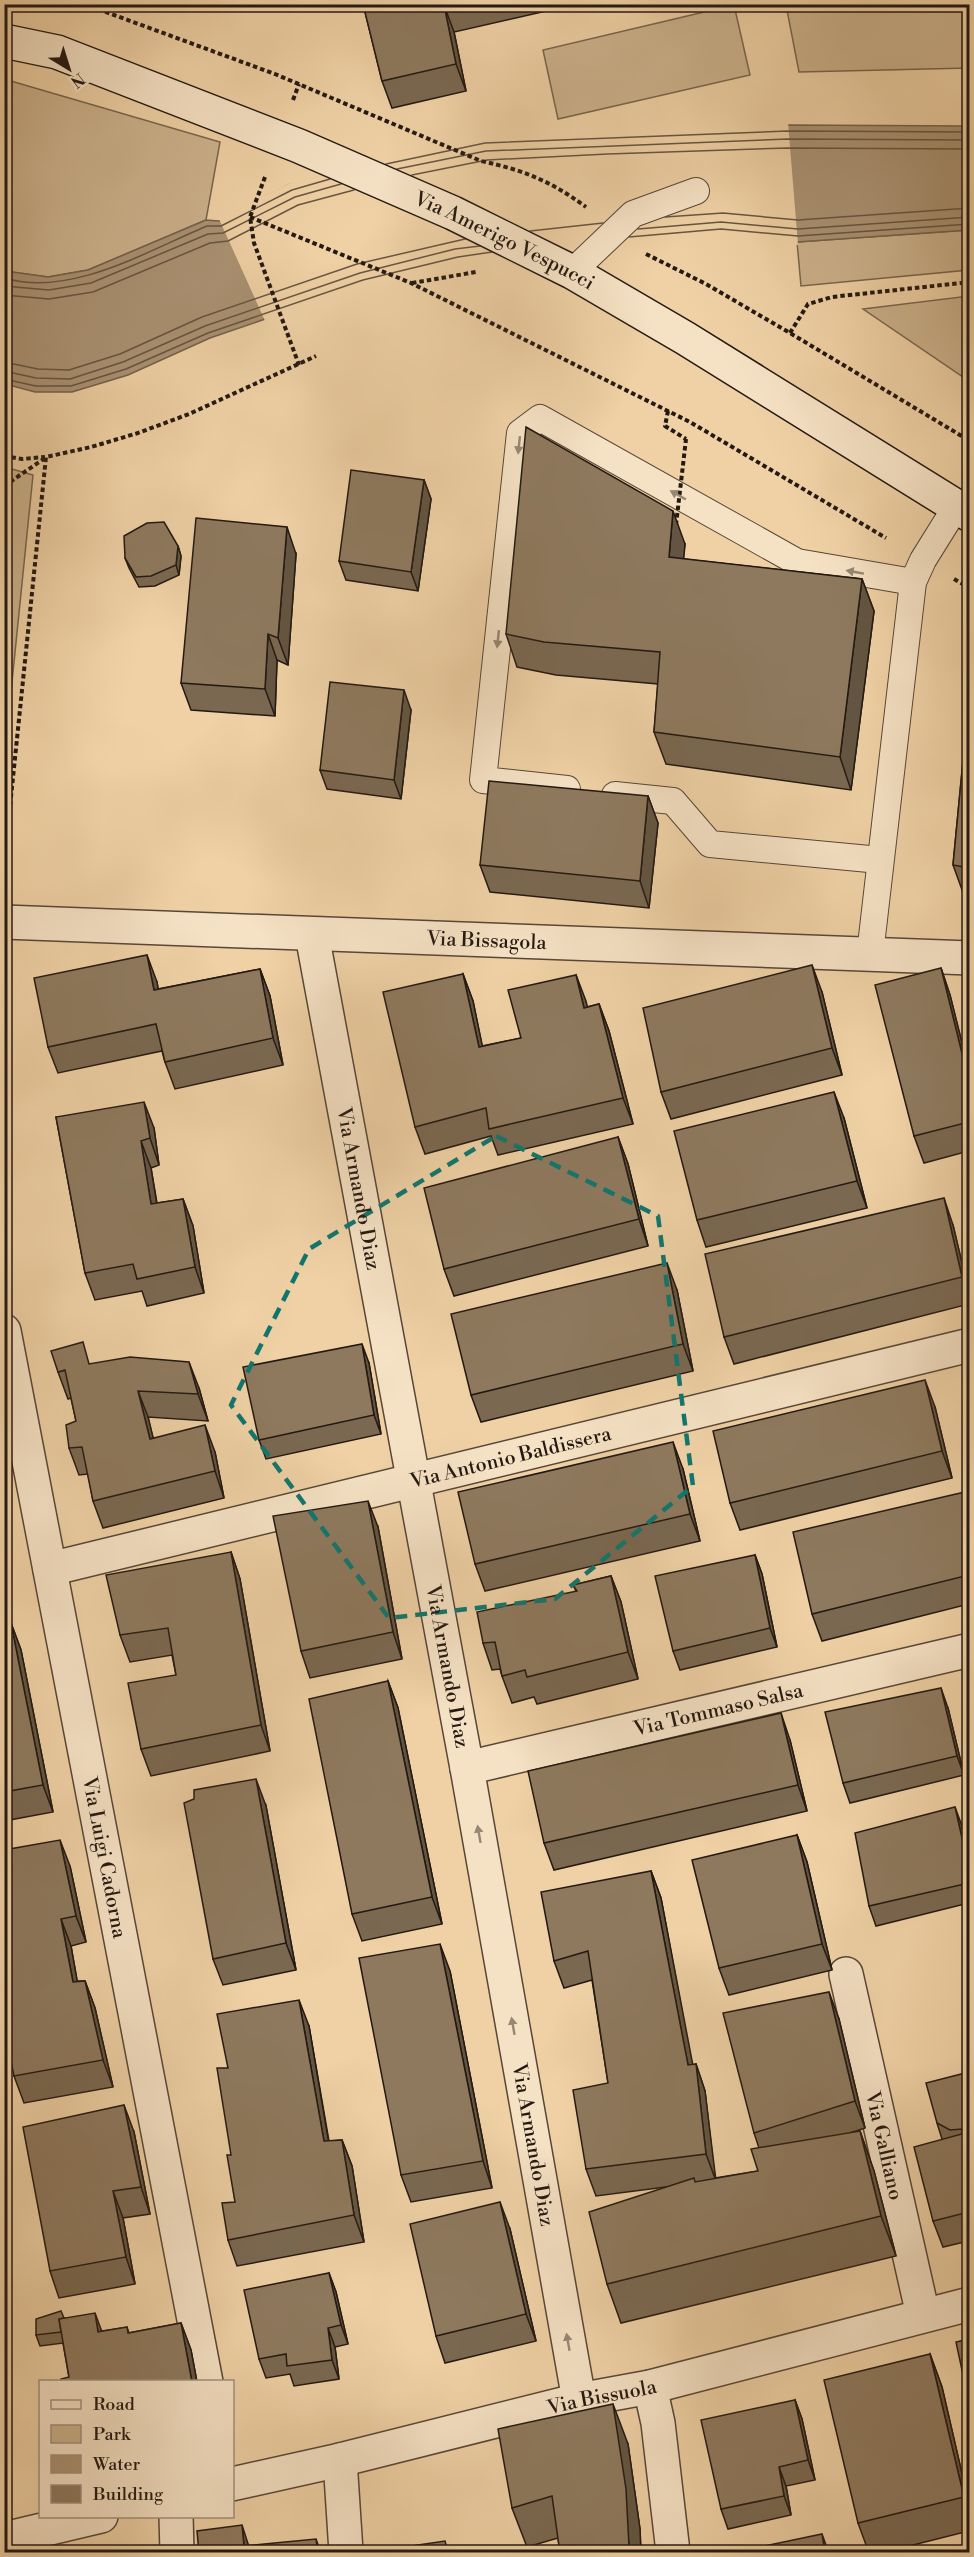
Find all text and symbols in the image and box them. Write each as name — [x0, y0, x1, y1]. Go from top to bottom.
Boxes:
north arrow — [39, 39, 99, 99]
text: N — [66, 68, 89, 92]
street label: Via Amerigo Vespucci — [409, 186, 599, 297]
one-way arrow — [514, 435, 524, 454]
one-way arrow — [669, 490, 686, 500]
one-way arrow — [845, 567, 864, 576]
one-way arrow — [494, 629, 503, 648]
street label: Via Bissagola — [425, 927, 548, 956]
street label: Via Armando Diaz — [330, 1105, 385, 1272]
street label: Via Antonio Baldissera — [407, 1422, 615, 1495]
street label: Via Armando Diaz — [419, 1582, 474, 1750]
street label: Via Tommaso Salsa — [630, 1678, 807, 1743]
street label: Via Luigi Cadorna — [76, 1774, 132, 1941]
one-way arrow — [474, 1824, 483, 1843]
one-way arrow — [508, 2017, 517, 2036]
street label: Via Armando Diaz — [505, 2061, 559, 2229]
street label: Via Galliano — [859, 2088, 908, 2203]
one-way arrow — [564, 2333, 573, 2352]
street label: Via Bissuola — [544, 2375, 660, 2422]
legend — [39, 2380, 234, 2518]
text: Road — [93, 2393, 136, 2416]
text: Park — [93, 2423, 132, 2446]
text: Water — [92, 2453, 141, 2476]
text: Building — [92, 2483, 164, 2506]

